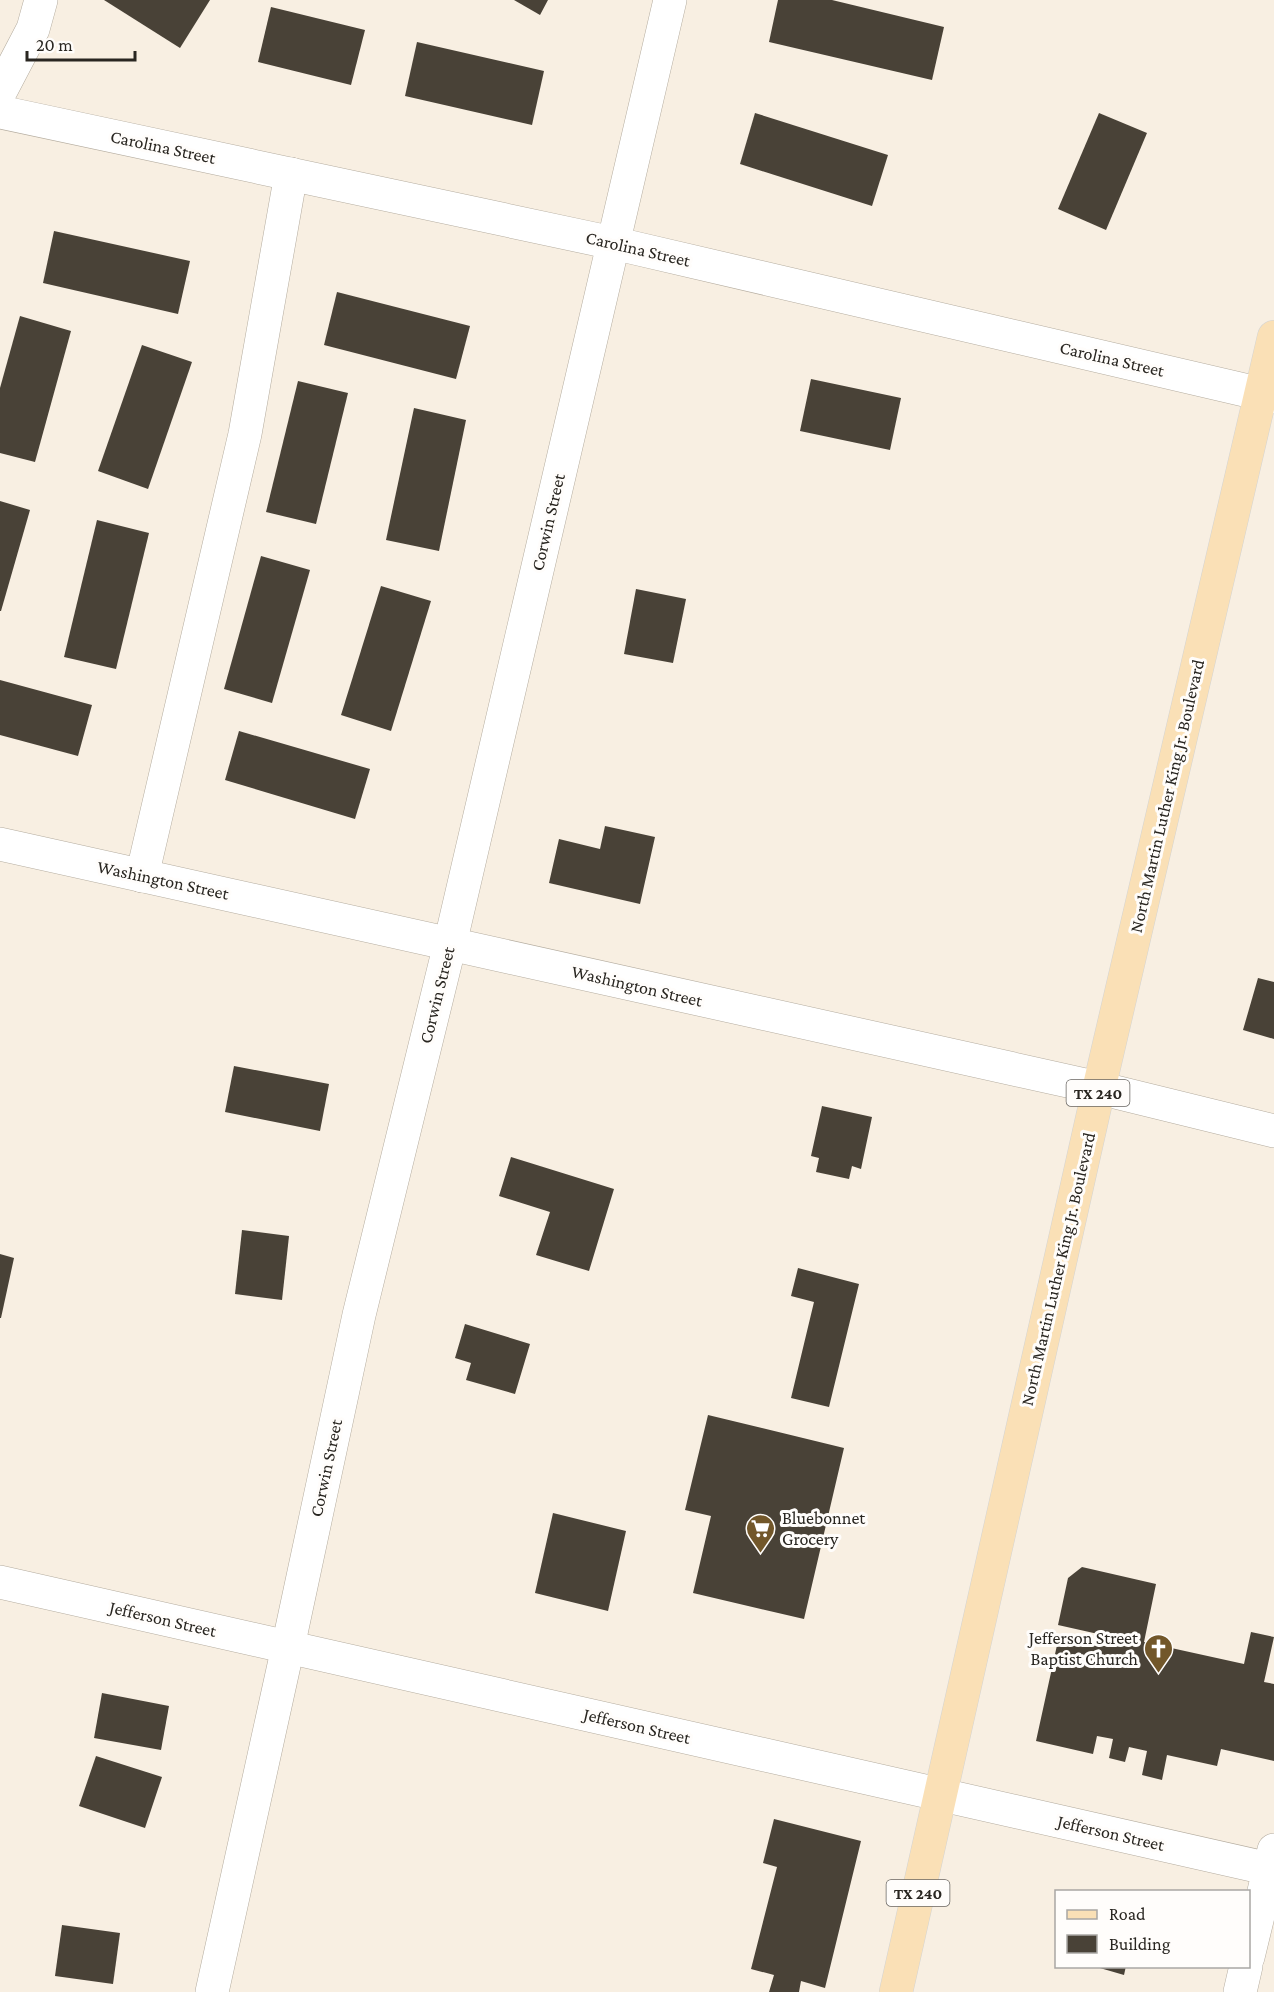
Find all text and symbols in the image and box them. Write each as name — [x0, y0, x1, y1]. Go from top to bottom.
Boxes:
scale bar — [27, 24, 135, 62]
text: 20 m — [36, 35, 73, 55]
street label: Carolina Street — [109, 126, 218, 168]
street label: Carolina Street — [584, 227, 693, 271]
street label: Carolina Street — [1058, 337, 1167, 381]
street label: Corwin Street — [527, 470, 569, 573]
street label: North Martin Luther King Jr. Boulevard — [1126, 657, 1208, 935]
street label: Washington Street — [95, 856, 232, 904]
street label: Corwin Street — [415, 944, 459, 1045]
street label: Washington Street — [570, 961, 705, 1011]
road number: TX 240 — [1066, 1080, 1130, 1106]
street label: North Martin Luther King Jr. Boulevard — [1017, 1130, 1099, 1408]
street label: Corwin Street — [306, 1416, 346, 1519]
place label: Bluebonnet Grocery — [782, 1508, 866, 1549]
supermarket icon: Bluebonnet Grocery — [745, 1512, 777, 1554]
street label: Jefferson Street — [106, 1597, 219, 1641]
place label: Jefferson Street Baptist Church — [1027, 1628, 1139, 1669]
church icon: Jefferson Street Baptist Church — [1143, 1632, 1175, 1674]
street label: Jefferson Street — [580, 1704, 693, 1748]
street label: Jefferson Street — [1054, 1811, 1167, 1855]
road number: TX 240 — [886, 1880, 950, 1906]
legend — [1055, 1890, 1250, 1968]
text: Road — [1109, 1904, 1146, 1924]
text: Building — [1109, 1934, 1171, 1954]

